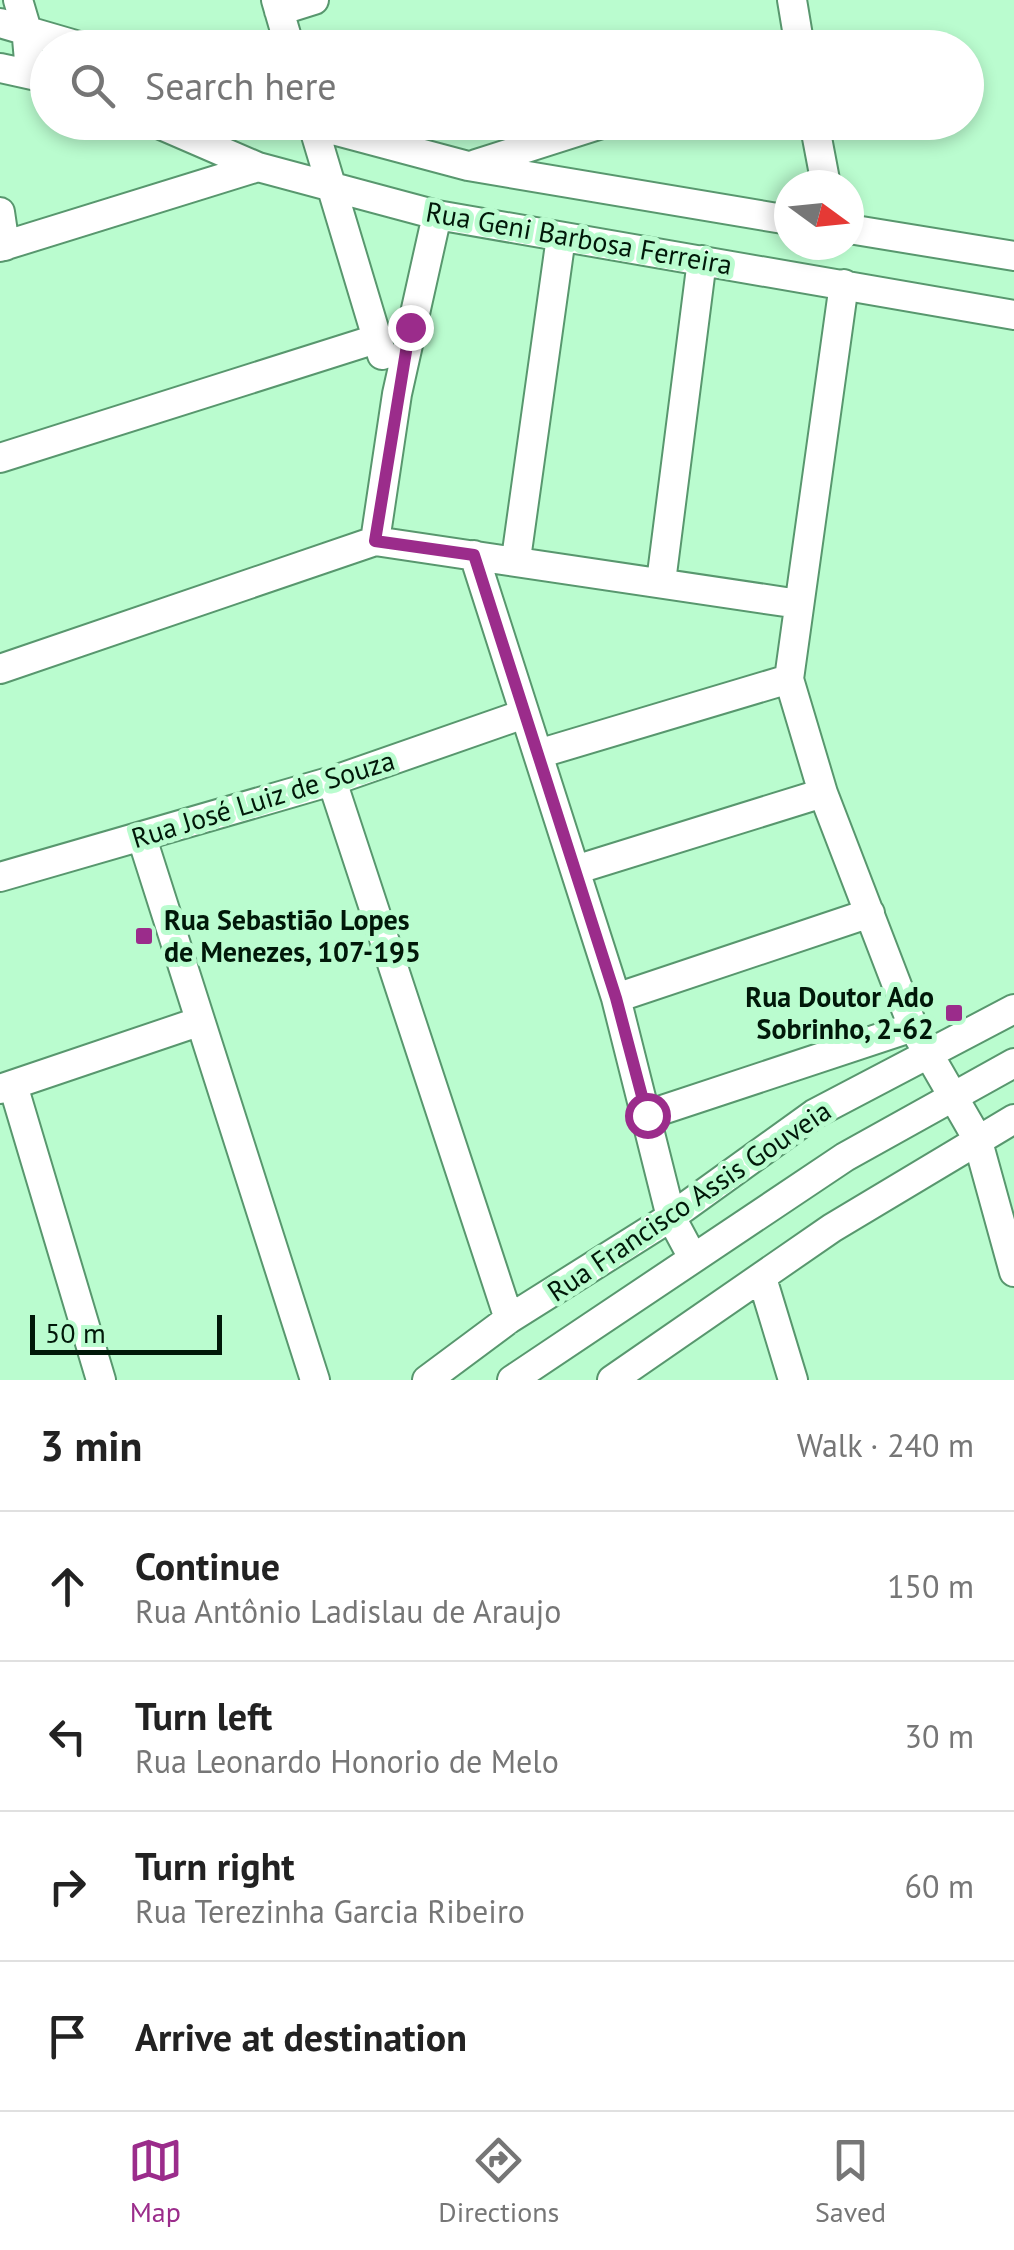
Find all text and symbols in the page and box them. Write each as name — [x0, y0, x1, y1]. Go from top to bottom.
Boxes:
search box — [30, 30, 984, 140]
icon: search — [65, 58, 120, 113]
text: Search here — [145, 61, 337, 110]
north arrow — [774, 170, 864, 260]
street label: Rua Geni Barbosa Ferreira — [423, 192, 735, 283]
route end — [388, 305, 434, 351]
street label: Rua José Luiz de Souza — [127, 741, 399, 856]
place label: Rua Sebastião Lopes de Menezes, 107-195 — [164, 901, 421, 970]
marker: Rua Sebastião Lopes de Menezes, 107-195 — [133, 925, 155, 947]
place label: Rua Doutor Ado Sobrinho, 2-62 — [745, 978, 934, 1047]
marker: Rua Doutor Ado Sobrinho, 2-62 — [943, 1002, 965, 1024]
street label: Rua Francisco Assis Gouveia — [540, 1092, 838, 1309]
route start — [625, 1093, 671, 1139]
scale bar — [30, 1310, 222, 1354]
text: 50 m — [45, 1314, 106, 1351]
text: 3 min — [40, 1418, 142, 1473]
text: Walk · 240 m — [797, 1424, 974, 1466]
text: Continue — [135, 1541, 280, 1590]
icon: ahead — [40, 1559, 95, 1614]
text: 150 m — [887, 1565, 974, 1607]
text: Rua Antônio Ladislau de Araujo — [135, 1590, 561, 1632]
text: Turn left — [135, 1691, 272, 1740]
icon: left — [40, 1709, 95, 1764]
text: 30 m — [905, 1715, 974, 1757]
text: Rua Leonardo Honorio de Melo — [135, 1740, 559, 1782]
text: Turn right — [135, 1841, 295, 1890]
icon: right — [40, 1859, 95, 1914]
text: 60 m — [905, 1865, 974, 1907]
text: Rua Terezinha Garcia Ribeiro — [135, 1890, 525, 1932]
icon: arrive — [40, 2009, 95, 2064]
text: Arrive at destination — [135, 2012, 467, 2061]
tab: Map — [128, 2133, 183, 2230]
tab: Directions — [438, 2133, 559, 2230]
tab: Saved — [815, 2133, 886, 2230]

